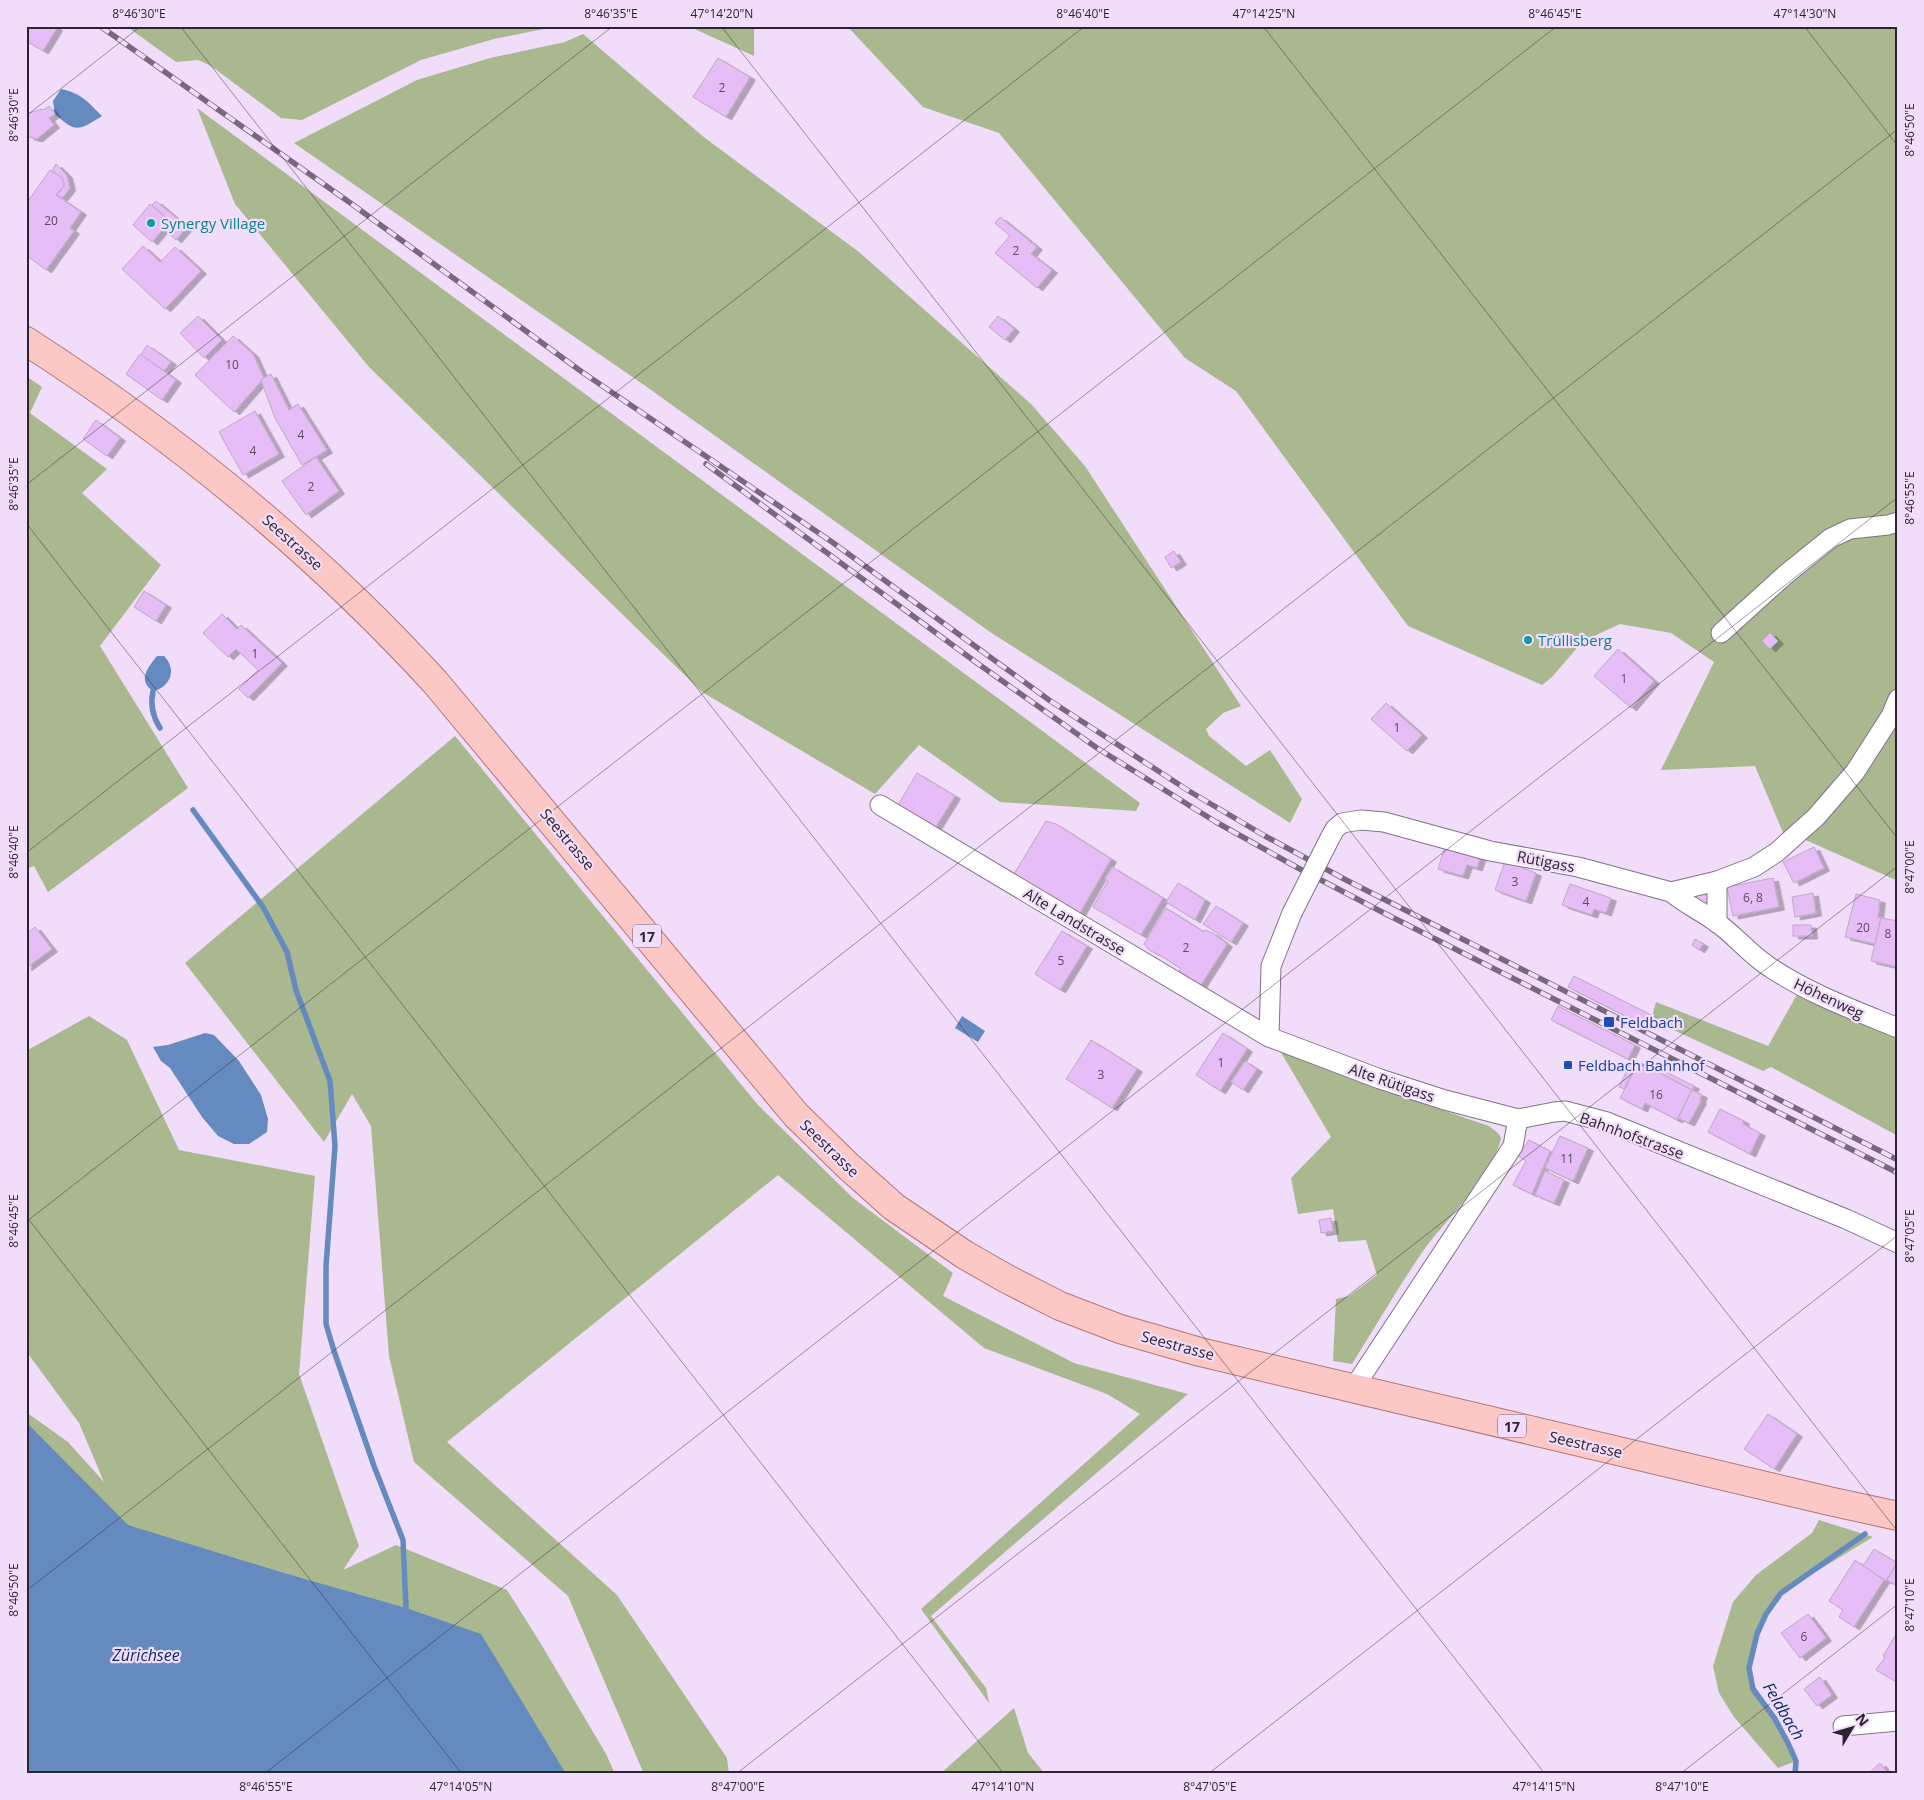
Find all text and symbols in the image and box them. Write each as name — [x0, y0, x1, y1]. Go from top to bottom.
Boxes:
text: 8°46'30"E — [112, 5, 166, 22]
text: 8°46'35"E — [584, 5, 638, 22]
text: 47°14'20"N — [691, 5, 753, 22]
text: 8°46'40"E — [1056, 5, 1110, 22]
text: 47°14'25"N — [1233, 5, 1295, 22]
text: 8°46'45"E — [1528, 5, 1582, 22]
text: 47°14'30"N — [1774, 5, 1836, 22]
house number: 2 — [719, 79, 726, 96]
text: 8°46'30"E — [5, 88, 22, 142]
text: 8°46'50"E — [1901, 103, 1918, 157]
house number: 20 — [44, 212, 58, 229]
place label: Synergy Village — [161, 213, 265, 233]
marker: Synergy Village — [145, 217, 157, 229]
house number: 2 — [1013, 242, 1020, 259]
house number: 10 — [225, 356, 239, 373]
house number: 4 — [298, 426, 305, 443]
house number: 4 — [250, 442, 257, 459]
text: 8°46'35"E — [5, 457, 22, 511]
text: 8°46'55"E — [1901, 471, 1918, 525]
house number: 2 — [308, 478, 315, 495]
street label: Seestrasse — [259, 510, 327, 574]
place label: Trüllisberg — [1538, 630, 1612, 650]
marker: Trüllisberg — [1522, 634, 1534, 646]
house number: 1 — [252, 645, 258, 662]
house number: 1 — [1621, 670, 1627, 687]
house number: 1 — [1394, 719, 1400, 736]
street label: Seestrasse — [536, 804, 600, 874]
text: 8°46'40"E — [5, 825, 22, 879]
text: 8°47'00"E — [1901, 840, 1918, 894]
street label: Rütigass — [1515, 846, 1577, 876]
house number: 3 — [1512, 873, 1519, 890]
street label: Alte Landstrasse — [1020, 883, 1130, 959]
house number: 6, 8 — [1743, 889, 1763, 906]
house number: 4 — [1583, 893, 1590, 910]
house number: 20 — [1856, 919, 1870, 936]
road number: 17 — [633, 924, 661, 948]
house number: 8 — [1885, 925, 1892, 942]
house number: 2 — [1183, 939, 1190, 956]
house number: 5 — [1058, 952, 1065, 969]
street label: Höhenweg — [1791, 973, 1867, 1023]
place label: Feldbach — [1620, 1012, 1683, 1032]
marker: Feldbach — [1602, 1015, 1616, 1029]
house number: 1 — [1218, 1054, 1224, 1071]
place label: Feldbach Bahnhof — [1578, 1055, 1706, 1075]
street label: Alte Rütigass — [1347, 1058, 1437, 1106]
marker: Feldbach Bahnhof — [1562, 1059, 1574, 1071]
house number: 3 — [1098, 1066, 1105, 1083]
house number: 16 — [1649, 1086, 1663, 1103]
street label: Bahnhofstrasse — [1577, 1107, 1687, 1163]
street label: Seestrasse — [796, 1115, 864, 1181]
house number: 11 — [1560, 1150, 1574, 1167]
text: 8°46'45"E — [5, 1194, 22, 1248]
text: 8°47'05"E — [1901, 1209, 1918, 1263]
street label: Seestrasse — [1139, 1326, 1217, 1364]
road number: 17 — [1498, 1414, 1526, 1438]
street label: Seestrasse — [1547, 1426, 1625, 1462]
text: 8°46'50"E — [5, 1563, 22, 1617]
text: 8°47'10"E — [1901, 1578, 1918, 1632]
house number: 6 — [1801, 1628, 1808, 1645]
water label: Zürichsee — [111, 1644, 180, 1666]
water label: Feldbach — [1758, 1678, 1810, 1744]
north arrow — [1826, 1702, 1876, 1752]
text: N — [1852, 1709, 1874, 1730]
text: 8°46'55"E — [239, 1778, 293, 1795]
text: 47°14'05"N — [430, 1778, 492, 1795]
text: 8°47'00"E — [711, 1778, 765, 1795]
text: 47°14'10"N — [972, 1778, 1034, 1795]
text: 8°47'05"E — [1183, 1778, 1237, 1795]
text: 47°14'15"N — [1513, 1778, 1575, 1795]
text: 8°47'10"E — [1655, 1778, 1709, 1795]

